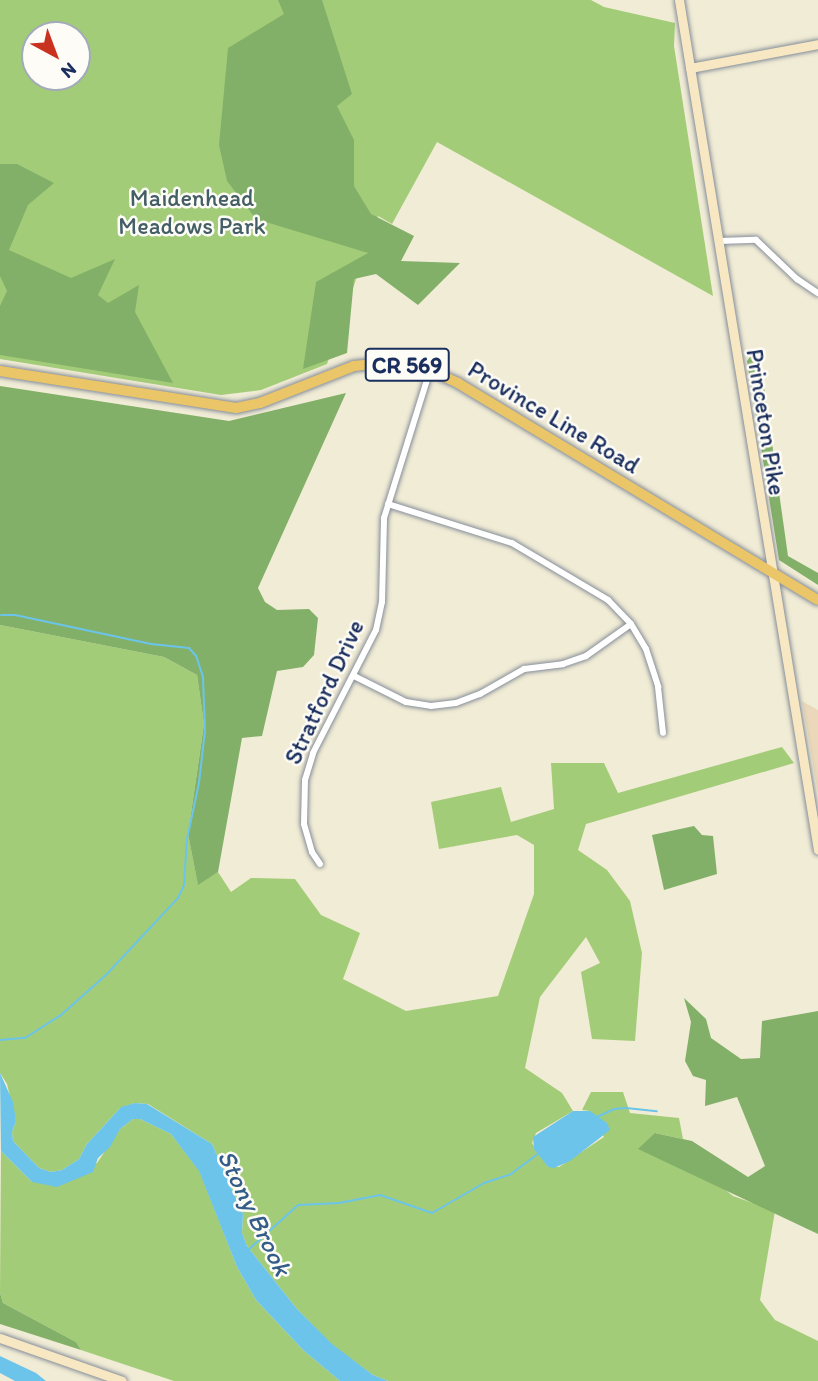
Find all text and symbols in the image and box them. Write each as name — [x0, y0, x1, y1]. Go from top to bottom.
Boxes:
north arrow — [21, 21, 91, 91]
text: N — [56, 58, 81, 84]
park label: Maidenhead Meadows Park — [118, 184, 266, 240]
road number: CR 569 — [363, 346, 451, 384]
street label: Princeton Pike — [740, 347, 792, 497]
street label: Province Line Road — [463, 354, 645, 480]
street label: Stratford Drive — [278, 615, 370, 769]
water label: Stony Brook — [210, 1145, 298, 1281]

